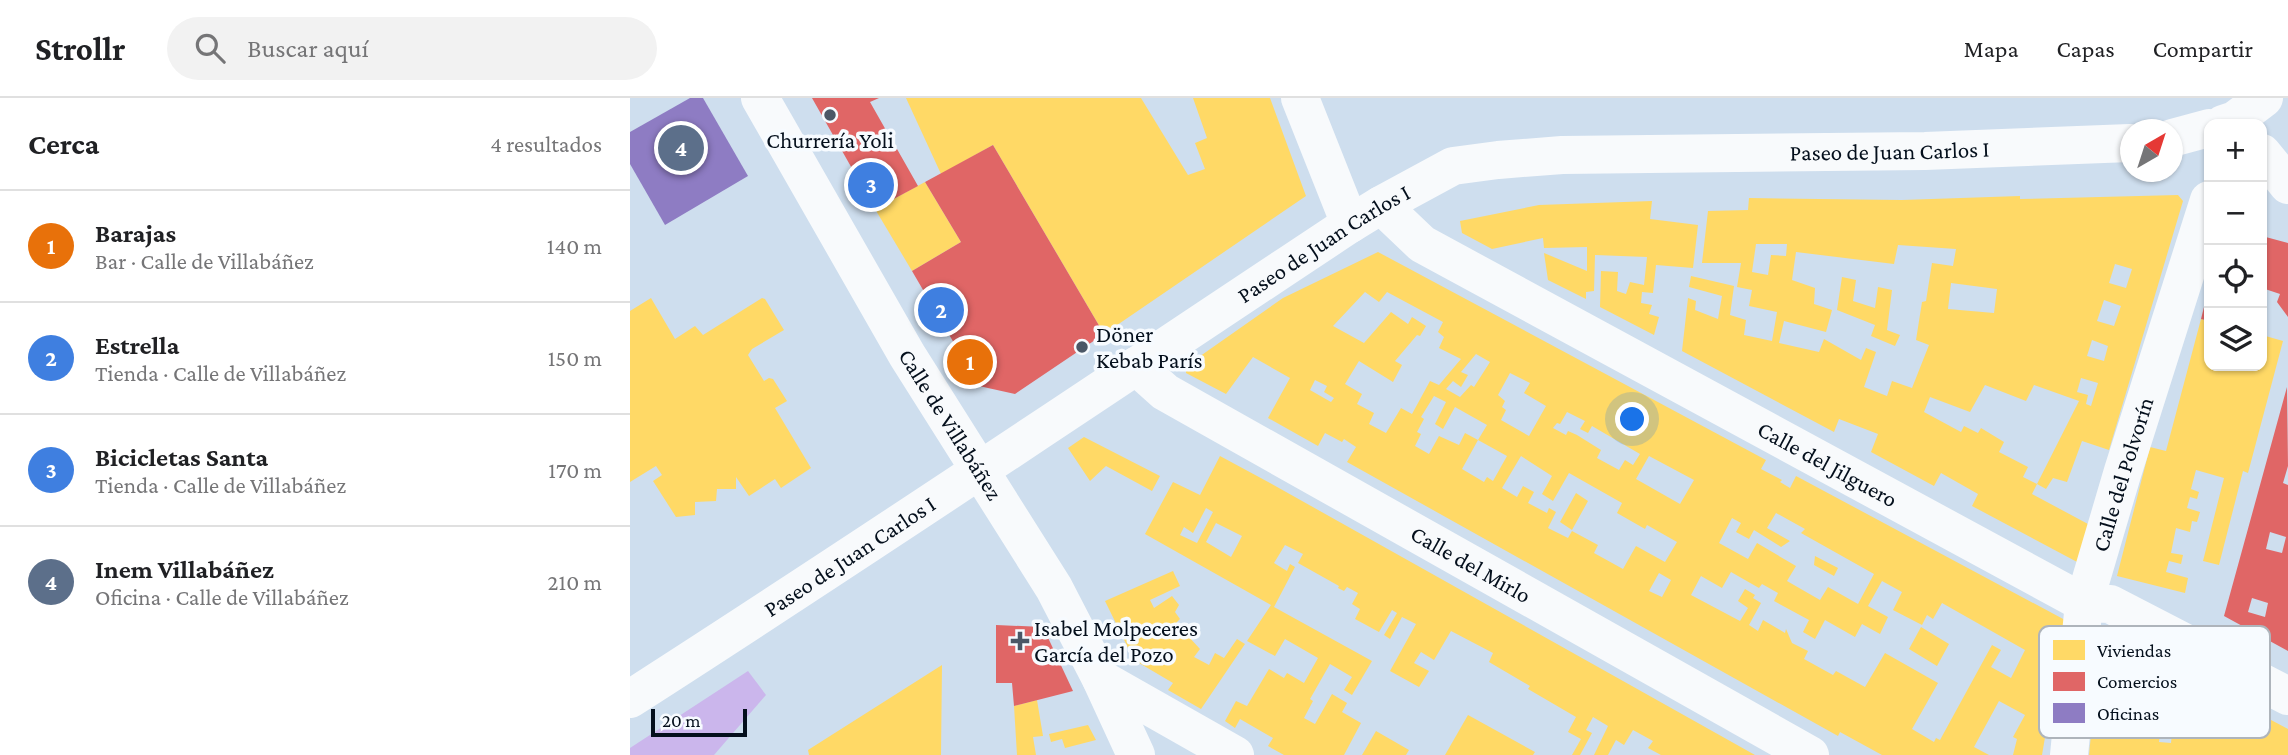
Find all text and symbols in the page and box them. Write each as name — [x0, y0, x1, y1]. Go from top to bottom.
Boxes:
search box — [167, 17, 657, 80]
icon: search — [191, 29, 229, 67]
text: Strollr — [35, 30, 125, 67]
text: Buscar aquí — [247, 34, 368, 63]
text: Mapa — [1964, 35, 2019, 62]
text: Capas — [2057, 35, 2115, 62]
text: Compartir — [2153, 35, 2253, 62]
marker: Churrería Yoli — [822, 107, 838, 123]
north arrow — [2120, 119, 2183, 182]
map controls — [2204, 119, 2267, 371]
button: + — [2204, 119, 2267, 182]
pin: 4 — [658, 122, 704, 174]
text: Cerca — [28, 127, 99, 160]
place label: Churrería Yoli — [766, 127, 894, 153]
text: 4 resultados — [490, 131, 602, 157]
street label: Paseo de Juan Carlos I — [1790, 135, 1990, 165]
pin: 3 — [848, 159, 894, 211]
street label: Paseo de Juan Carlos I — [1232, 179, 1414, 308]
button: − — [2204, 182, 2267, 245]
text: Barajas — [95, 219, 176, 248]
text: 1 — [47, 233, 55, 259]
text: 140 m — [547, 233, 602, 259]
button: locate — [2204, 245, 2267, 308]
text: Bar · Calle de Villabáñez — [95, 248, 314, 274]
pin: 2 — [918, 284, 964, 336]
button: layers — [2204, 308, 2267, 371]
place label: Döner Kebab París — [1096, 321, 1203, 373]
text: Estrella — [95, 331, 179, 360]
pin: 1 — [947, 336, 993, 388]
marker: Döner Kebab París — [1074, 339, 1090, 355]
street label: Calle de Villabáñez — [893, 344, 1008, 505]
text: 2 — [45, 345, 57, 371]
text: 150 m — [548, 345, 602, 371]
text: Tienda · Calle de Villabáñez — [95, 360, 346, 386]
street label: Calle del Polvorín — [2087, 394, 2159, 555]
your location — [1615, 402, 1649, 436]
street label: Calle del Jilguero — [1753, 416, 1902, 512]
text: Bicicletas Santa — [95, 443, 268, 472]
text: 3 — [45, 457, 57, 483]
text: 170 m — [548, 457, 602, 483]
text: Tienda · Calle de Villabáñez — [95, 472, 346, 498]
street label: Paseo de Juan Carlos I — [759, 490, 940, 622]
street label: Calle del Mirlo — [1406, 520, 1536, 608]
text: Inem Villabáñez — [95, 555, 274, 584]
text: 4 — [45, 569, 57, 595]
text: 210 m — [548, 569, 602, 595]
text: Oficina · Calle de Villabáñez — [95, 584, 349, 610]
place label: Isabel Molpeceres García del Pozo — [1034, 615, 1198, 667]
legend — [2039, 626, 2270, 738]
marker: Isabel Molpeceres García del Pozo — [1012, 633, 1028, 649]
text: Viviendas — [2097, 640, 2171, 661]
text: Comercios — [2097, 671, 2177, 692]
text: Oficinas — [2097, 703, 2159, 724]
scale bar — [651, 706, 747, 738]
text: 20 m — [662, 710, 701, 731]

